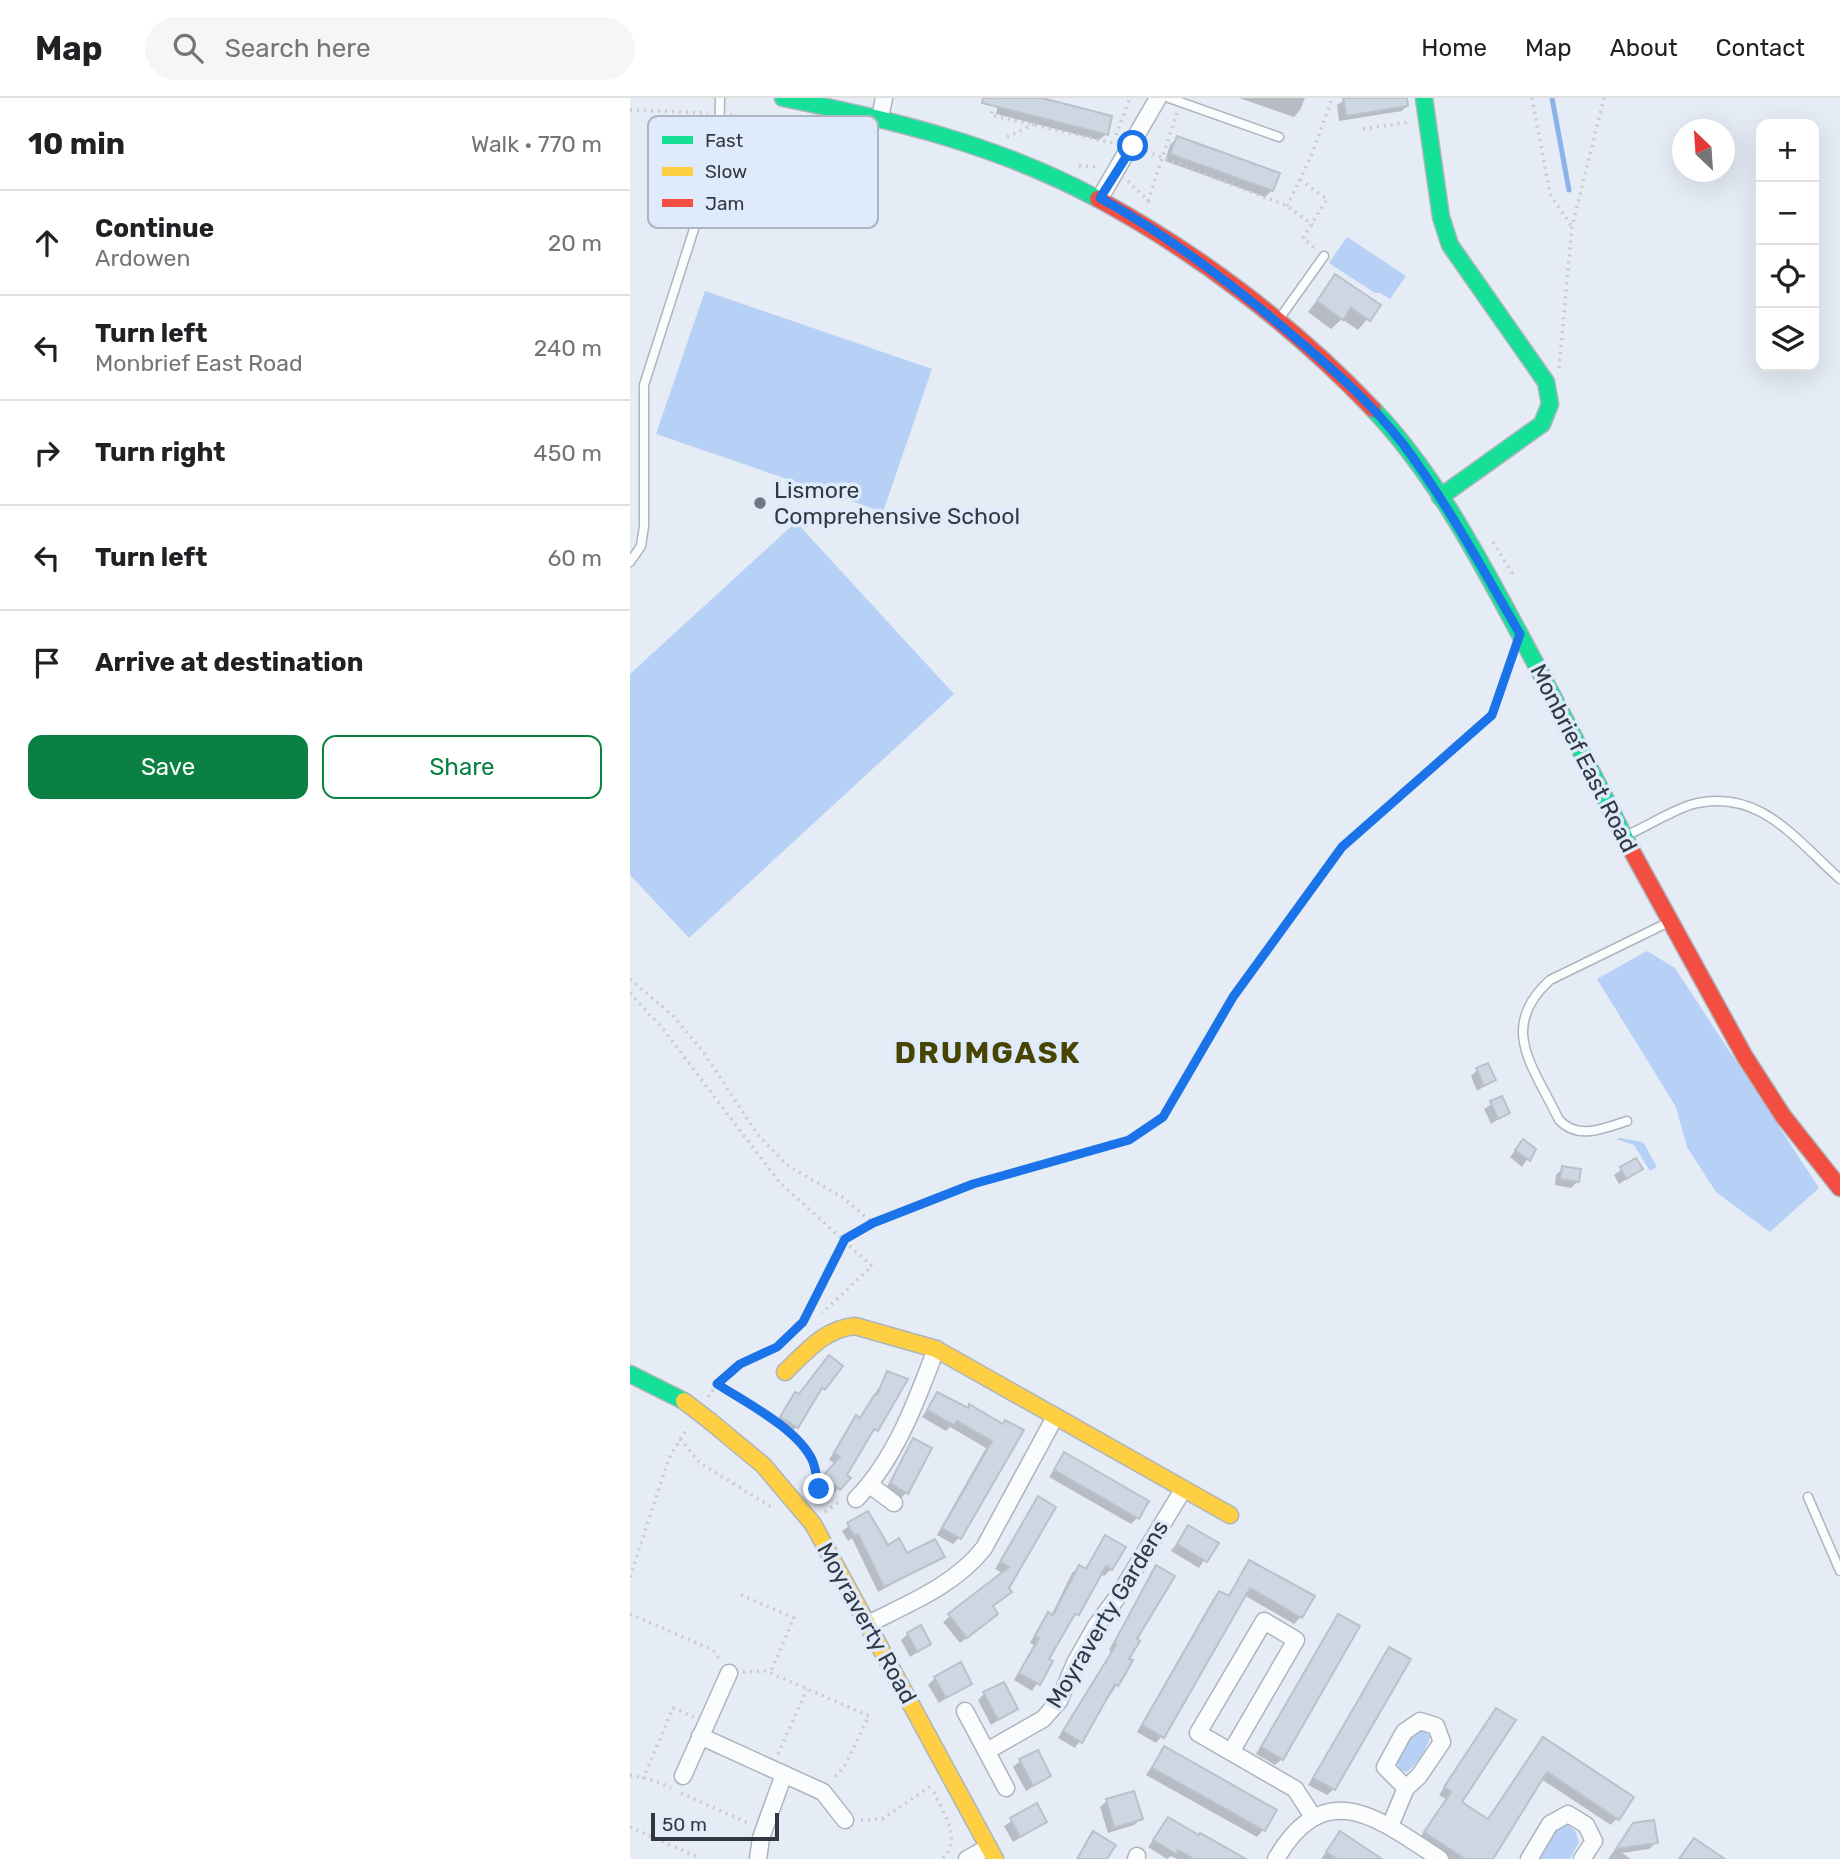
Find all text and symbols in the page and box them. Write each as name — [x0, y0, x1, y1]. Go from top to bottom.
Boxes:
search box — [145, 17, 635, 80]
text: Map — [35, 29, 103, 68]
icon: search — [169, 29, 207, 67]
text: Search here — [225, 33, 370, 64]
text: Home — [1421, 34, 1487, 62]
text: Map — [1525, 34, 1572, 62]
text: About — [1610, 34, 1678, 62]
text: Contact — [1716, 34, 1805, 62]
legend — [648, 116, 878, 228]
north arrow — [1672, 119, 1735, 182]
map controls — [1756, 119, 1819, 371]
button: + — [1756, 119, 1819, 182]
text: 10 min — [28, 126, 125, 162]
text: Fast — [705, 129, 744, 152]
text: Walk · 770 m — [471, 130, 602, 158]
route start — [1117, 130, 1148, 161]
text: Slow — [705, 160, 747, 183]
button: − — [1756, 182, 1819, 245]
text: Jam — [705, 192, 744, 215]
text: Continue — [95, 213, 214, 244]
icon: ahead — [28, 224, 66, 262]
text: 20 m — [548, 229, 602, 257]
text: Ardowen — [95, 244, 190, 272]
button: locate — [1756, 245, 1819, 308]
button: layers — [1756, 308, 1819, 371]
text: Turn left — [95, 318, 207, 349]
icon: left — [28, 329, 66, 367]
text: 240 m — [534, 334, 602, 362]
text: Monbrief East Road — [95, 349, 303, 377]
icon: right — [28, 434, 66, 472]
text: Turn right — [95, 437, 225, 468]
text: 450 m — [533, 439, 602, 467]
place label: Lismore Comprehensive School — [774, 476, 1020, 530]
marker: Lismore Comprehensive School — [752, 495, 768, 511]
icon: left — [28, 539, 66, 577]
text: Turn left — [95, 542, 207, 573]
text: 60 m — [547, 544, 602, 572]
icon: arrive — [28, 644, 66, 682]
text: Arrive at destination — [95, 647, 363, 678]
street label: Monbrief East Road — [1524, 659, 1644, 857]
button: Save — [28, 735, 308, 799]
button: Share — [322, 735, 602, 799]
district label: DRUMGASK — [895, 1035, 1081, 1071]
route end — [803, 1473, 834, 1504]
street label: Moyraverty Gardens — [1040, 1515, 1174, 1713]
street label: Moyraverty Road — [811, 1538, 923, 1708]
scale bar — [651, 1810, 779, 1842]
text: 50 m — [662, 1813, 707, 1836]

